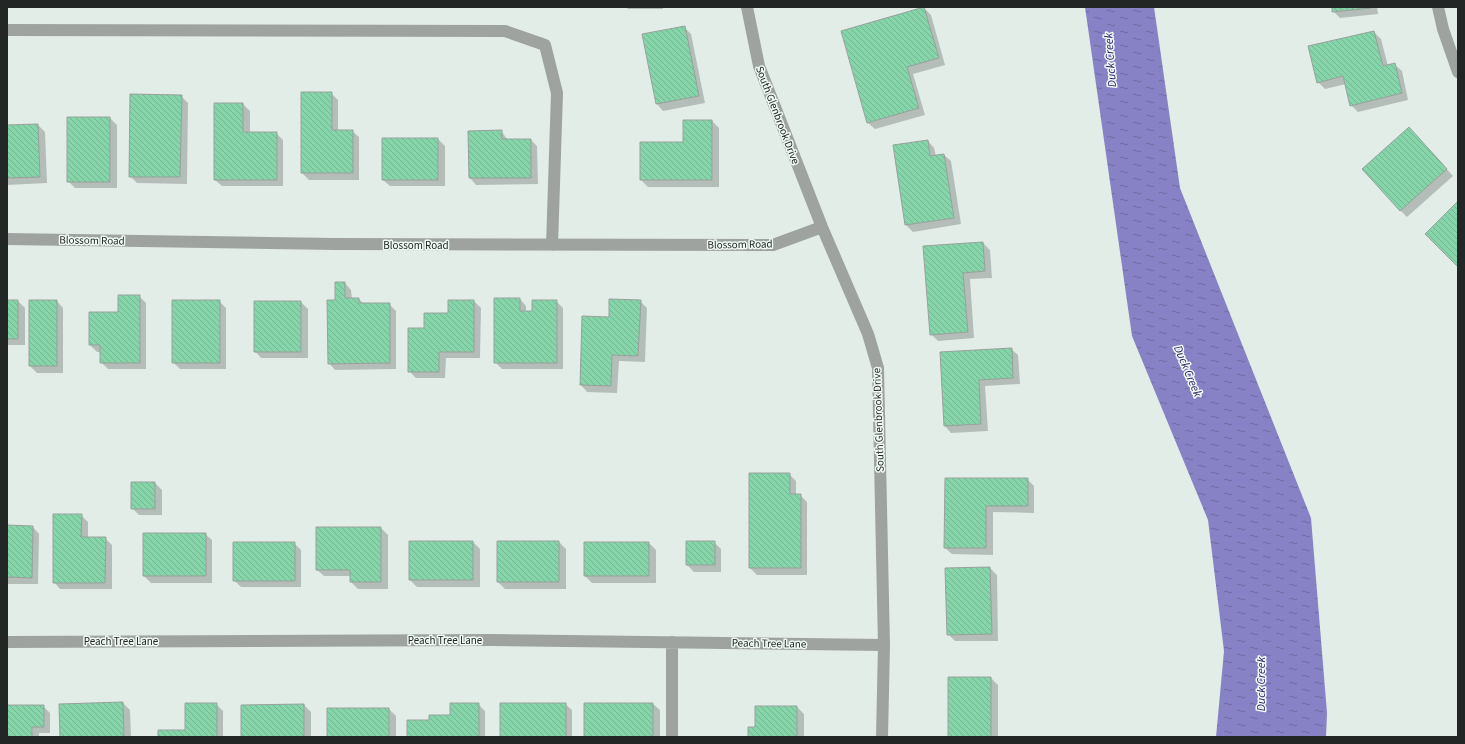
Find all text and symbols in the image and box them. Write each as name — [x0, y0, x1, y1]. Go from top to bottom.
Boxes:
water label: Duck Creek — [1100, 32, 1121, 88]
street label: South Glenbrook Drive — [752, 64, 803, 167]
street label: Blossom Road — [59, 232, 125, 249]
street label: Blossom Road — [707, 236, 773, 253]
street label: Blossom Road — [383, 238, 449, 253]
water label: Duck Creek — [1169, 343, 1206, 400]
street label: South Glenbrook Drive — [869, 367, 888, 472]
street label: Peach Tree Lane — [408, 633, 483, 648]
street label: Peach Tree Lane — [84, 634, 159, 649]
street label: Peach Tree Lane — [732, 635, 807, 652]
water label: Duck Creek — [1253, 656, 1270, 711]

